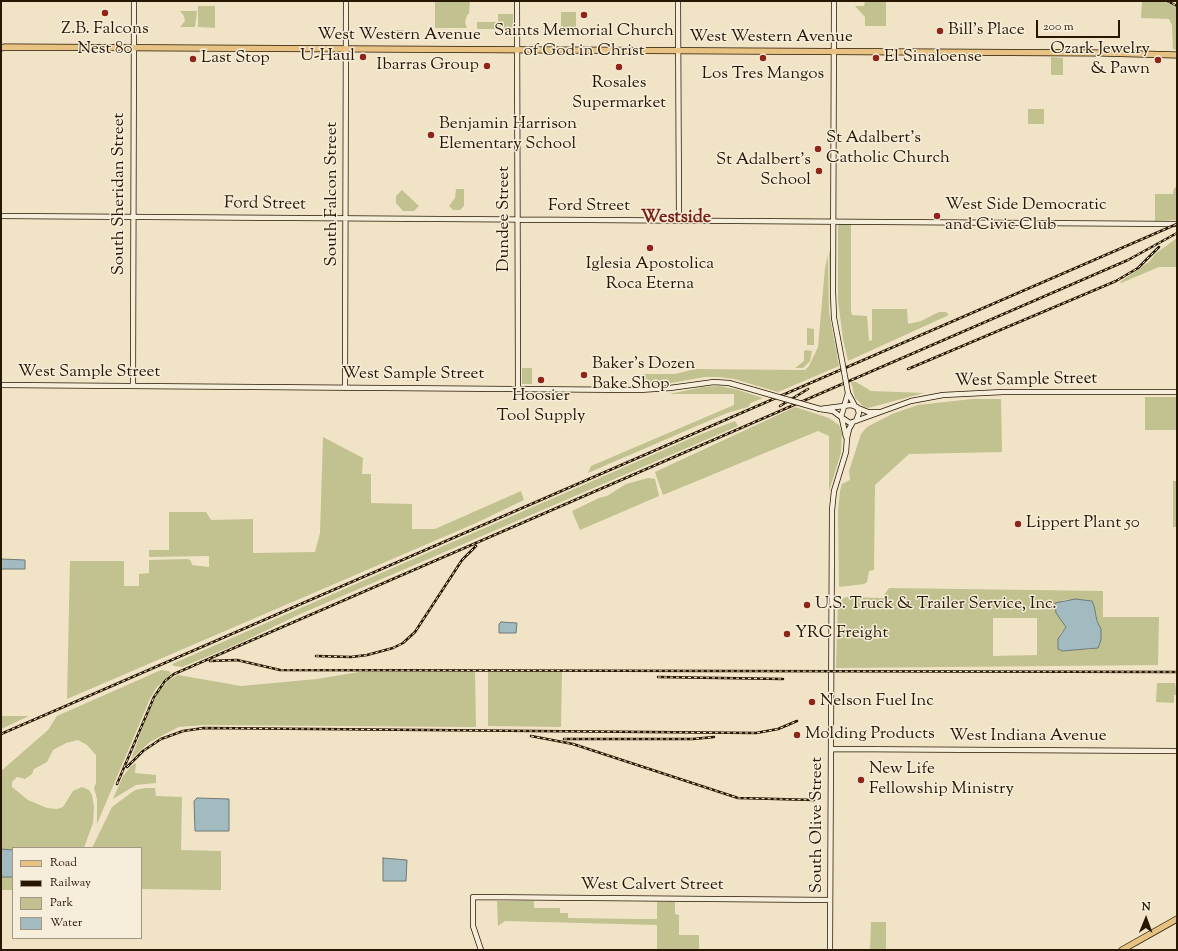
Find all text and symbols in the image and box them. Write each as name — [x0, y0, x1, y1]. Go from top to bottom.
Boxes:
marker: Z.B. Falcons Nest 80 — [100, 8, 110, 18]
marker: Saints Memorial Church of God in Christ — [579, 10, 589, 20]
scale bar — [1038, 12, 1122, 38]
text: 200 m — [1043, 18, 1074, 36]
place label: Z.B. Falcons Nest 80 — [61, 20, 149, 60]
place label: Bill's Place — [948, 21, 1025, 41]
place label: Saints Memorial Church of God in Christ — [494, 22, 674, 62]
street label: West Western Avenue — [317, 26, 481, 46]
marker: Bill's Place — [935, 26, 945, 36]
street label: West Western Avenue — [689, 28, 853, 48]
place label: Ozark Jewelry & Pawn — [1050, 40, 1150, 80]
place label: U-Haul — [300, 47, 355, 67]
place label: El Sinaloense — [884, 48, 982, 68]
place label: Last Stop — [201, 49, 270, 69]
marker: U-Haul — [358, 52, 368, 62]
marker: Los Tres Mangos — [758, 53, 768, 63]
marker: El Sinaloense — [871, 53, 881, 63]
marker: Last Stop — [188, 54, 198, 64]
marker: Ozark Jewelry & Pawn — [1153, 55, 1163, 65]
place label: Ibarras Group — [377, 56, 479, 76]
marker: Ibarras Group — [482, 61, 492, 71]
marker: Rosales Supermarket — [614, 62, 624, 72]
place label: Los Tres Mangos — [702, 65, 824, 85]
place label: Rosales Supermarket — [572, 74, 666, 114]
street label: South Sheridan Street — [110, 113, 130, 275]
place label: Benjamin Harrison Elementary School — [439, 115, 577, 155]
street label: South Falcon Street — [323, 122, 343, 266]
place label: St Adalbert's Catholic Church — [826, 129, 950, 169]
marker: Benjamin Harrison Elementary School — [426, 130, 436, 140]
marker: St Adalbert's Catholic Church — [813, 144, 823, 154]
place label: St Adalbert's School — [716, 151, 811, 191]
street label: Dundee Street — [495, 166, 515, 272]
marker: St Adalbert's School — [814, 166, 824, 176]
street label: Ford Street — [224, 194, 306, 216]
place label: West Side Democratic and Civic Club — [945, 196, 1107, 236]
street label: Ford Street — [548, 197, 630, 217]
district label: Westside — [641, 208, 711, 230]
marker: West Side Democratic and Civic Club — [932, 211, 942, 221]
marker: Iglesia Apostolica Roca Eterna — [645, 243, 655, 253]
place label: Iglesia Apostolica Roca Eterna — [586, 255, 714, 295]
place label: Baker's Dozen Bake Shop — [592, 355, 695, 395]
street label: West Sample Street — [18, 363, 160, 383]
street label: West Sample Street — [342, 365, 484, 385]
marker: Baker's Dozen Bake Shop — [579, 370, 589, 380]
street label: West Sample Street — [955, 370, 1097, 392]
marker: Hoosier Tool Supply — [536, 375, 546, 385]
place label: Hoosier Tool Supply — [497, 387, 585, 427]
place label: Lippert Plant 50 — [1026, 514, 1140, 534]
marker: Lippert Plant 50 — [1013, 519, 1023, 529]
place label: U.S. Truck & Trailer Service, Inc. — [815, 595, 1057, 615]
marker: U.S. Truck & Trailer Service, Inc. — [802, 600, 812, 610]
place label: YRC Freight — [795, 624, 888, 644]
marker: YRC Freight — [782, 629, 792, 639]
place label: Nelson Fuel Inc — [820, 692, 934, 712]
marker: Nelson Fuel Inc — [807, 697, 817, 707]
place label: Molding Products — [805, 725, 935, 745]
street label: West Indiana Avenue — [949, 727, 1107, 747]
marker: Molding Products — [792, 730, 802, 740]
street label: South Olive Street — [808, 757, 828, 893]
place label: New Life Fellowship Ministry — [869, 760, 1014, 800]
marker: New Life Fellowship Ministry — [856, 775, 866, 785]
legend — [12, 847, 142, 939]
text: Road — [50, 854, 77, 872]
text: Railway — [50, 874, 91, 892]
street label: West Calvert Street — [580, 876, 724, 896]
text: Park — [50, 894, 73, 912]
north arrow — [1126, 899, 1166, 939]
text: N — [1142, 899, 1151, 915]
text: Water — [50, 914, 82, 932]

